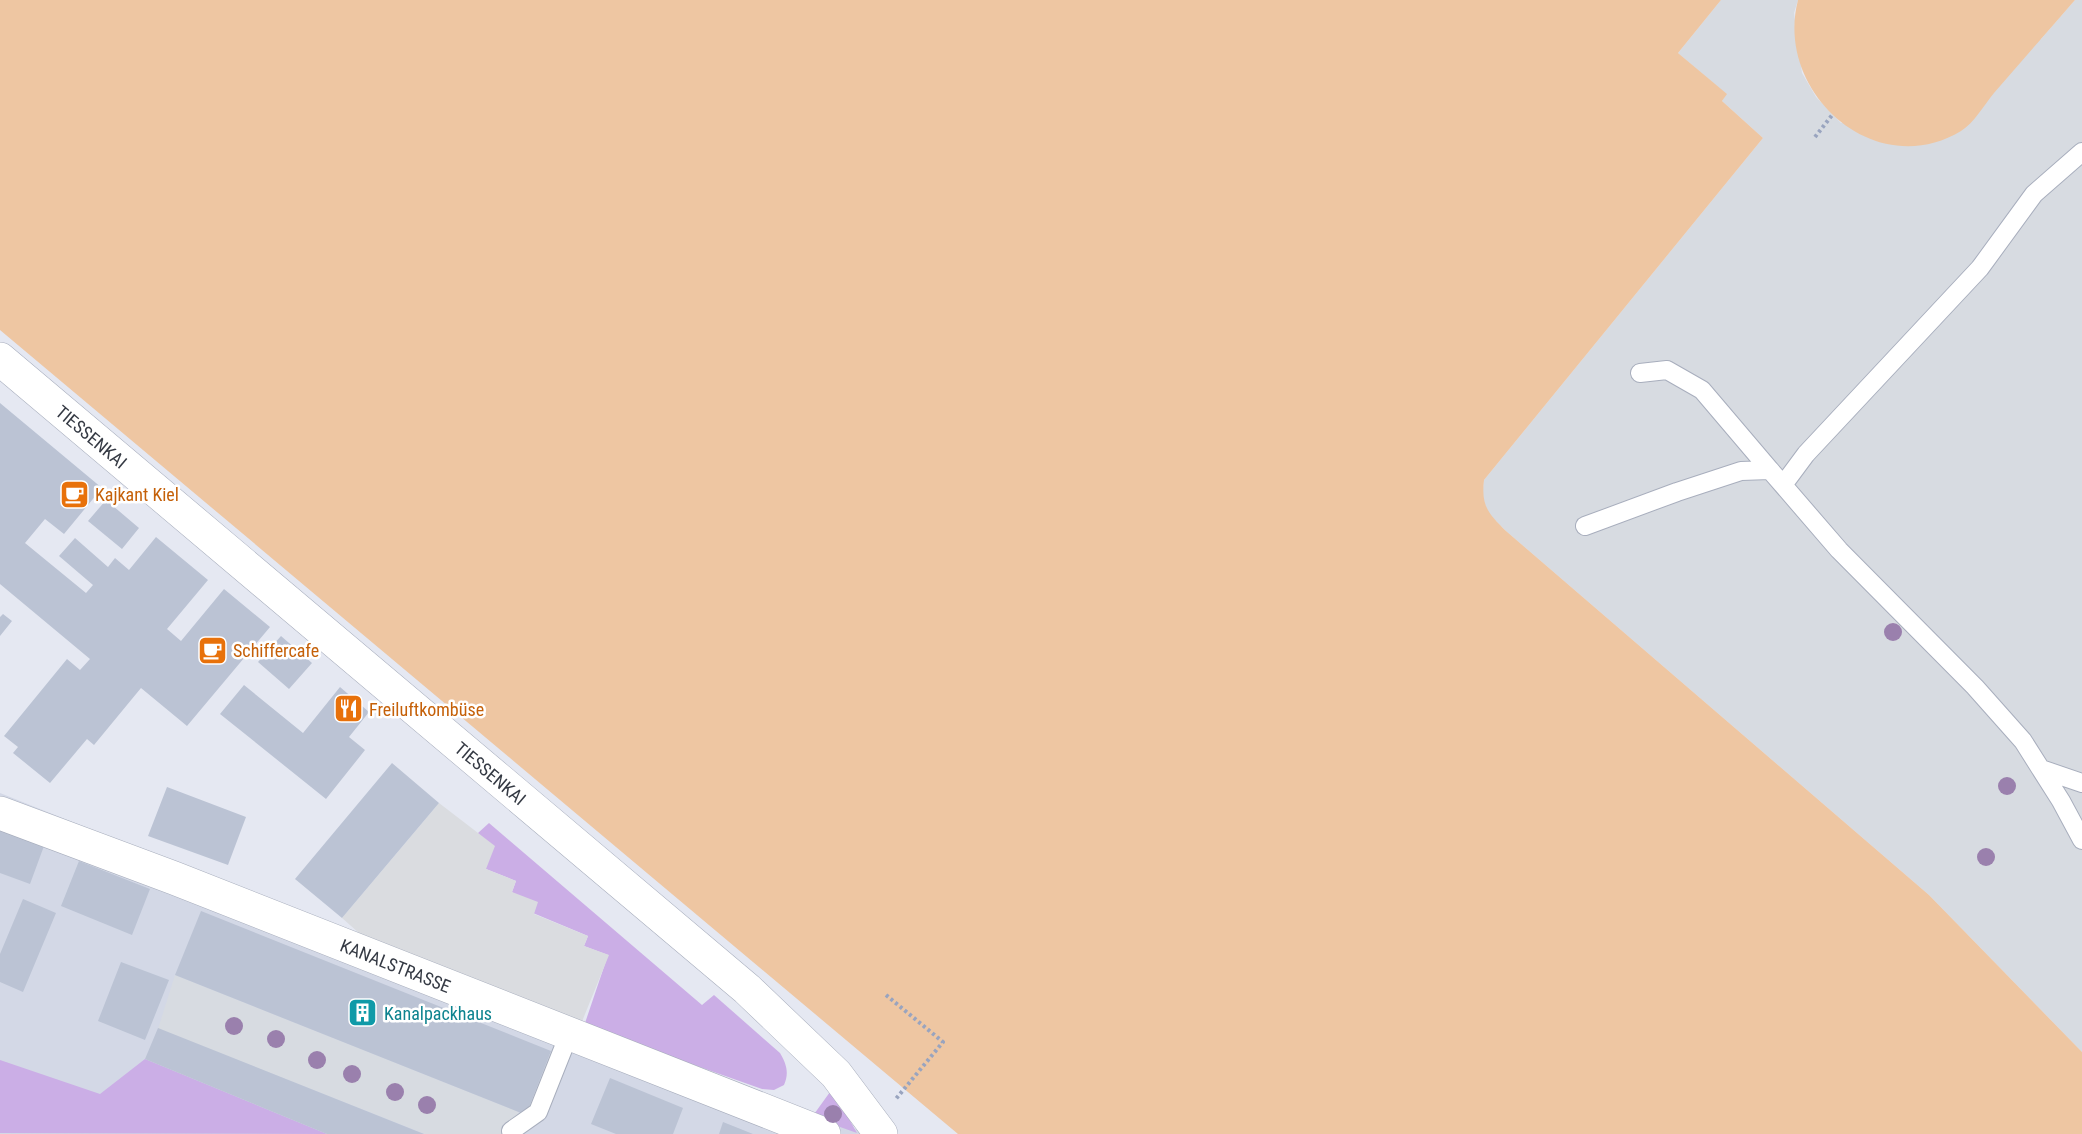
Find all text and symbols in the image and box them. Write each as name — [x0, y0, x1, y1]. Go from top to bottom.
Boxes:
street label: TIESSENKAI — [52, 401, 132, 472]
cafe icon: Kajkant Kiel — [58, 478, 90, 510]
place label: Kajkant Kiel — [95, 484, 179, 505]
cafe icon: Schiffercafe — [196, 634, 228, 666]
place label: Schiffercafe — [233, 640, 319, 661]
restaurant icon: Freiluftkombüse — [332, 693, 364, 725]
place label: Freiluftkombüse — [369, 699, 484, 720]
street label: TIESSENKAI — [451, 737, 531, 809]
street label: KANALSTRASSE — [337, 934, 454, 996]
building icon: Kanalpackhaus — [347, 997, 379, 1029]
place label: Kanalpackhaus — [384, 1003, 492, 1024]

